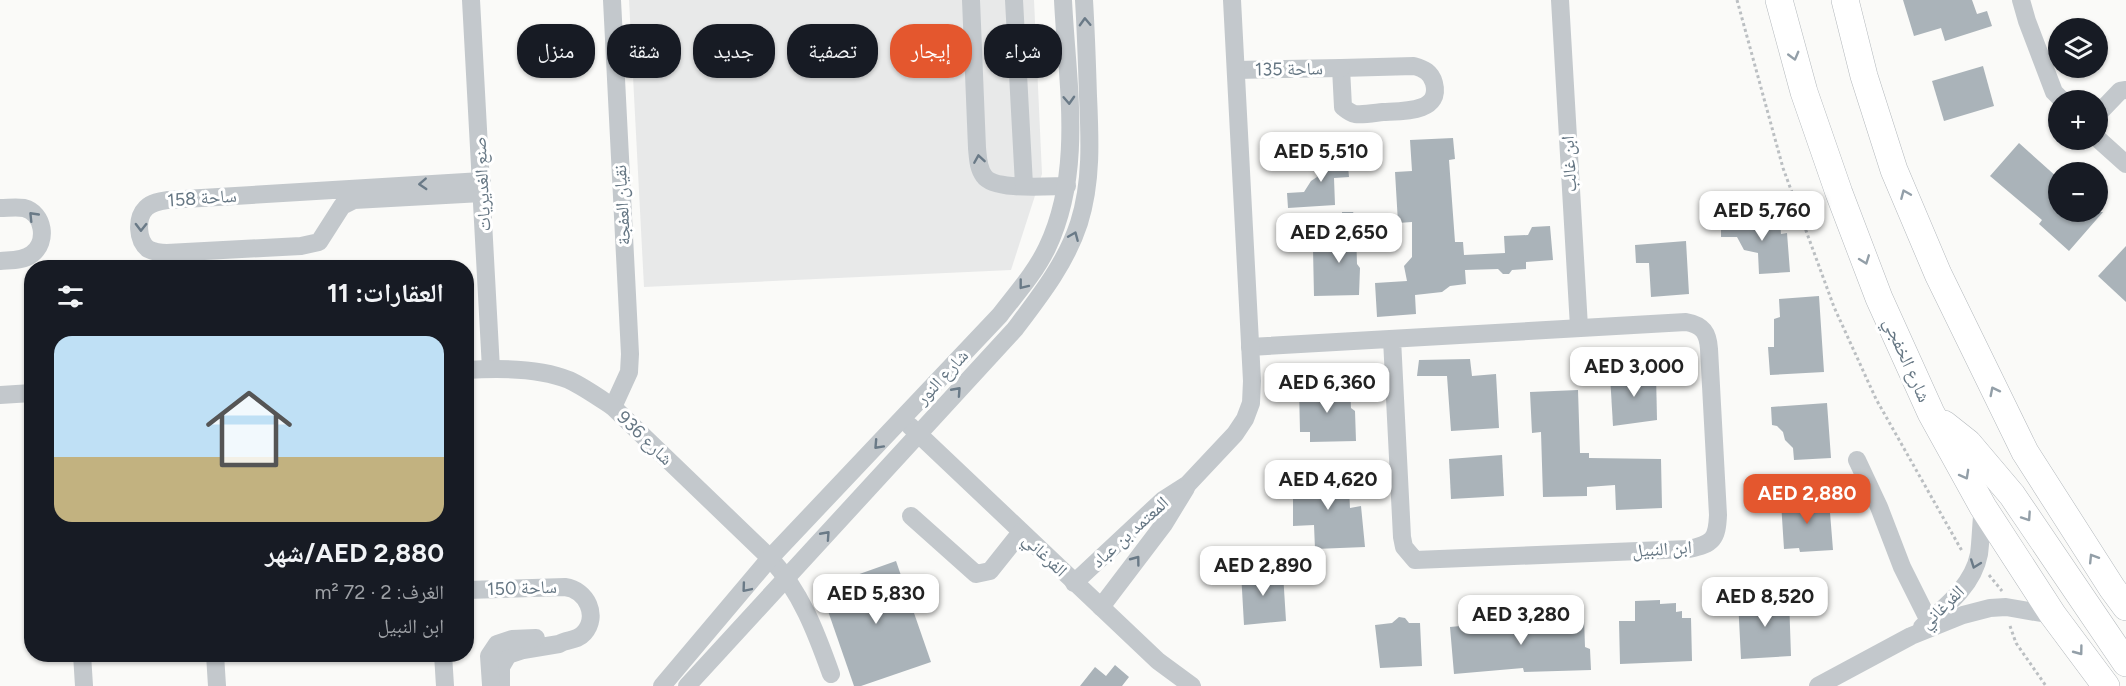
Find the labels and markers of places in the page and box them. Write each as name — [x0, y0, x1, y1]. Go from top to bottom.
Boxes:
pin: AED 5,510 — [1252, 132, 1390, 183]
pin: AED 5,760 — [1693, 191, 1831, 242]
pin: AED 2,650 — [1270, 213, 1408, 264]
pin: AED 3,000 — [1565, 347, 1703, 398]
pin: AED 6,360 — [1258, 363, 1396, 414]
pin: AED 4,620 — [1259, 460, 1397, 511]
pin: AED 2,880 — [1738, 474, 1876, 525]
pin: AED 2,890 — [1194, 546, 1332, 597]
pin: AED 5,830 — [807, 574, 945, 625]
pin: AED 8,520 — [1696, 577, 1834, 628]
pin: AED 3,280 — [1452, 595, 1590, 646]

